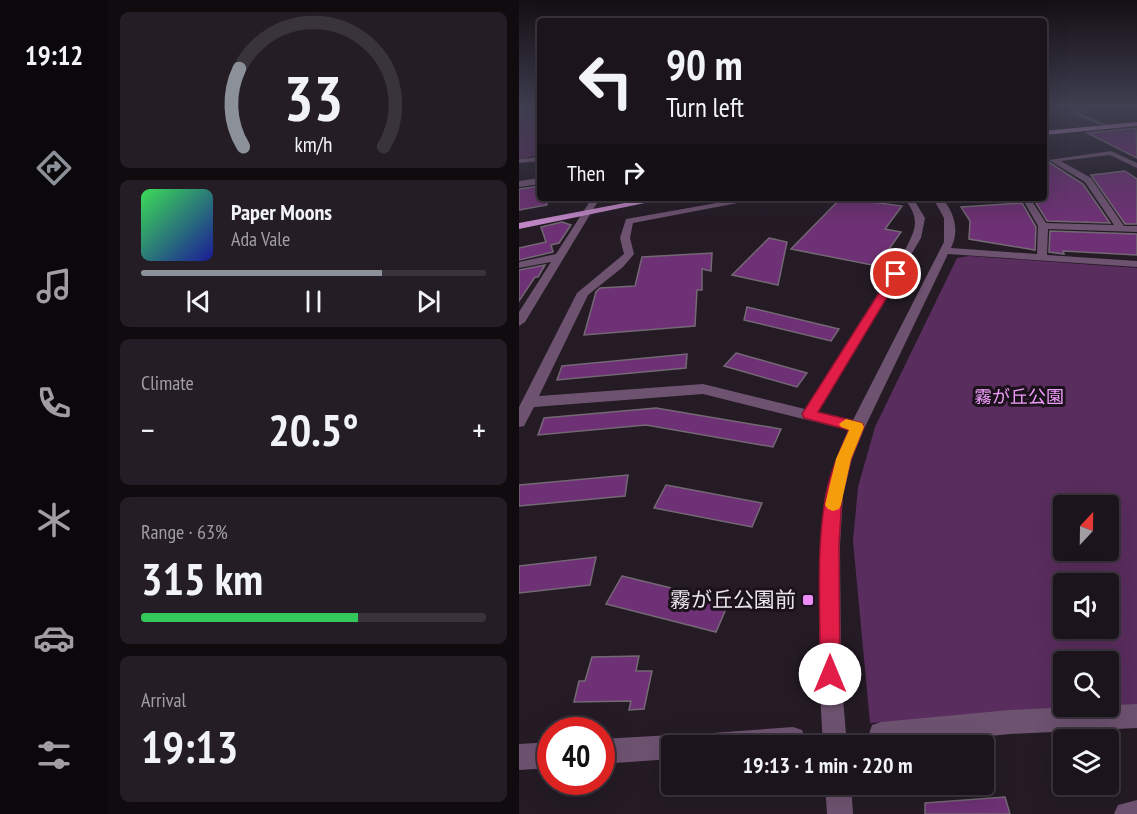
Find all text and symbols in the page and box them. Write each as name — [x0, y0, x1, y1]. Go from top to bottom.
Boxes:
text: 90 m — [666, 37, 743, 92]
text: 19:12 — [25, 38, 83, 72]
icon: left — [567, 42, 645, 120]
text: 33 — [284, 57, 343, 138]
text: Turn left — [666, 90, 744, 124]
text: km/h — [294, 130, 333, 158]
icon: directions — [33, 147, 75, 189]
icon: right — [617, 156, 650, 189]
text: Then — [567, 159, 605, 187]
text: Paper Moons — [231, 198, 332, 226]
text: Ada Vale — [231, 226, 290, 252]
pin — [870, 248, 921, 299]
icon: arrive — [879, 257, 912, 290]
icon: music — [33, 265, 75, 307]
icon: previous — [182, 285, 215, 318]
icon: pause — [297, 285, 330, 318]
icon: next — [412, 285, 445, 318]
text: Climate — [141, 370, 194, 396]
icon: phone — [33, 382, 75, 424]
park label: 霧が丘公園 — [974, 385, 1064, 408]
text: 20.5° — [268, 400, 359, 458]
text: − — [141, 408, 155, 451]
text: + — [472, 408, 486, 451]
north arrow — [1053, 495, 1119, 561]
map controls — [1053, 495, 1119, 795]
icon: climate — [33, 499, 75, 541]
text: Range · 63% — [141, 519, 228, 545]
text: 315 km — [141, 549, 263, 607]
button: sound — [1053, 573, 1119, 639]
place label: 霧が丘公園前 — [670, 586, 796, 613]
marker: 霧が丘公園前 — [801, 593, 815, 607]
icon: car — [33, 617, 75, 659]
position arrow — [798, 642, 862, 706]
button: search — [1053, 651, 1119, 717]
text: Arrival — [141, 687, 186, 713]
text: 19:13 — [141, 717, 238, 775]
speed limit sign: 40 — [537, 717, 615, 795]
button: layers — [1053, 729, 1119, 795]
icon: filters — [33, 734, 75, 776]
text: 19:13 · 1 min · 220 m — [742, 751, 913, 779]

